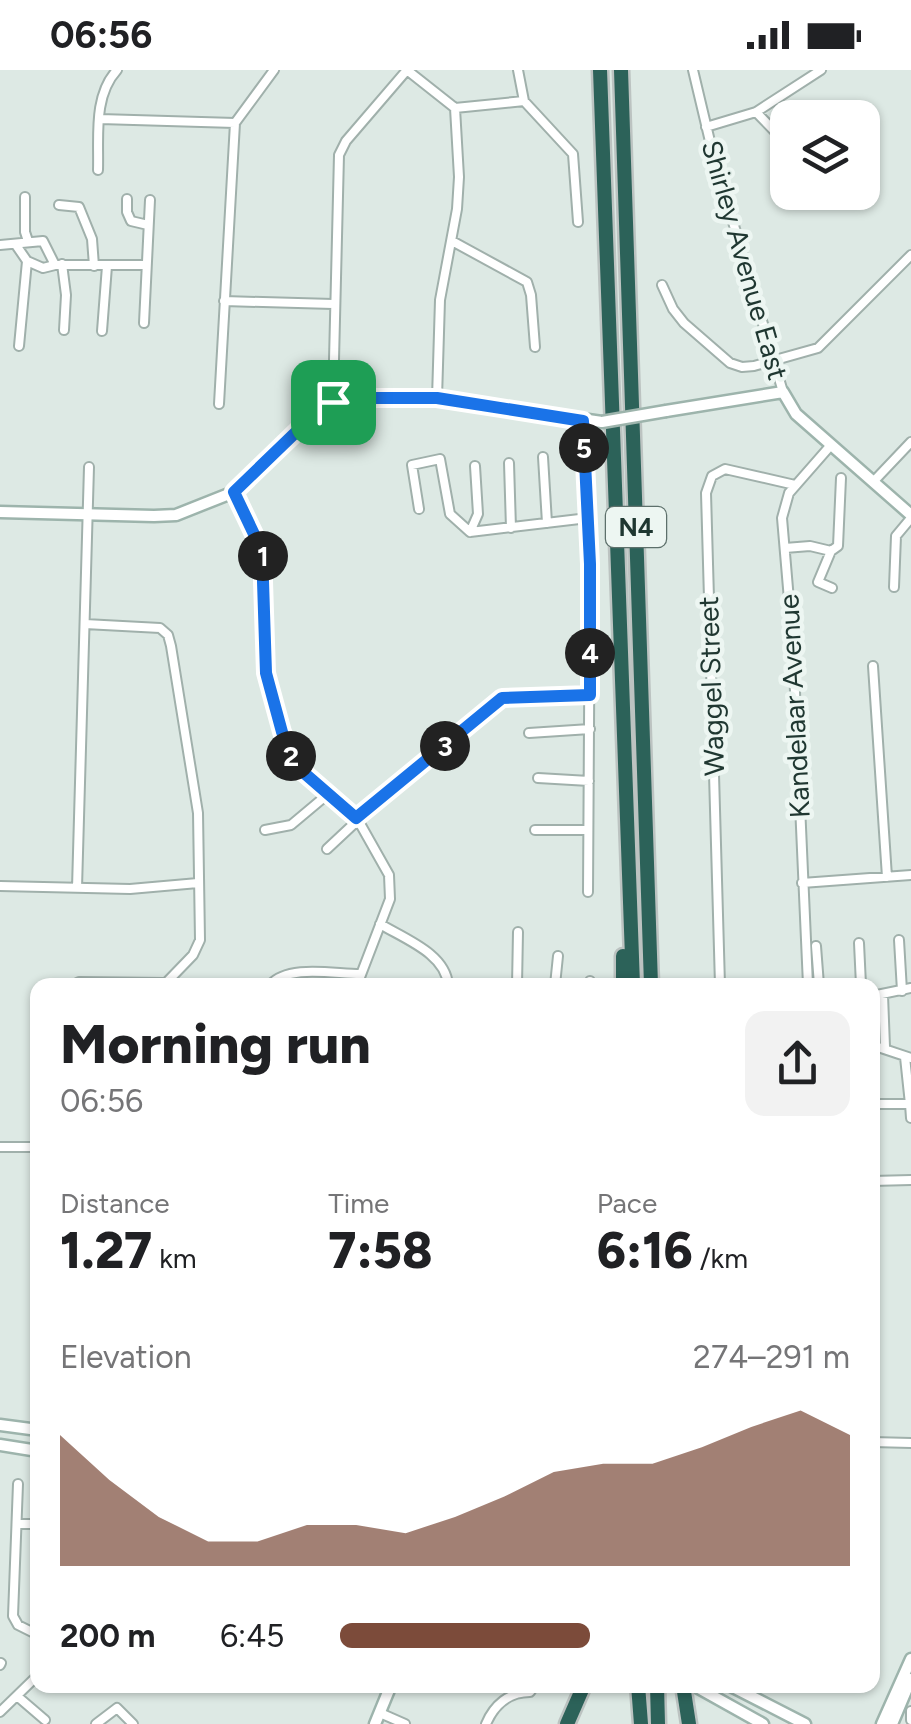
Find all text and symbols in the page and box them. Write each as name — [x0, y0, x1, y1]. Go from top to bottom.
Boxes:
text: 06:56 — [50, 12, 152, 58]
map controls — [770, 100, 880, 210]
button: layers — [770, 100, 880, 210]
street label: Shirley Avenue East — [695, 136, 795, 384]
pin — [291, 360, 376, 445]
icon: arrive — [306, 375, 361, 430]
pin: 5 — [559, 423, 609, 473]
text: 5 — [576, 431, 592, 465]
road number: N4 — [606, 507, 666, 547]
pin: 1 — [238, 531, 288, 581]
text: 1 — [257, 539, 269, 573]
street label: Kandelaar Avenue — [771, 593, 817, 819]
street label: Waggel Street — [691, 596, 731, 776]
pin: 4 — [565, 628, 615, 678]
text: 4 — [581, 636, 599, 670]
pin: 3 — [420, 721, 470, 771]
text: 3 — [437, 729, 453, 763]
pin: 2 — [266, 731, 316, 781]
text: 2 — [283, 739, 299, 773]
text: Morning run — [60, 1011, 371, 1077]
button: share — [745, 1011, 850, 1116]
text: 06:56 — [60, 1082, 143, 1120]
text: Distance — [60, 1186, 170, 1220]
text: Time — [328, 1186, 389, 1220]
text: Pace — [597, 1186, 657, 1220]
text: 1.27 — [60, 1220, 152, 1281]
text: 7:58 — [328, 1220, 432, 1281]
text: 6:16 — [597, 1220, 693, 1281]
text: km — [152, 1241, 197, 1275]
text: /km — [693, 1241, 748, 1275]
text: Elevation — [60, 1338, 192, 1376]
text: 274–291 m — [693, 1338, 850, 1376]
text: 200 m — [60, 1617, 156, 1655]
text: 6:45 — [220, 1617, 284, 1655]

